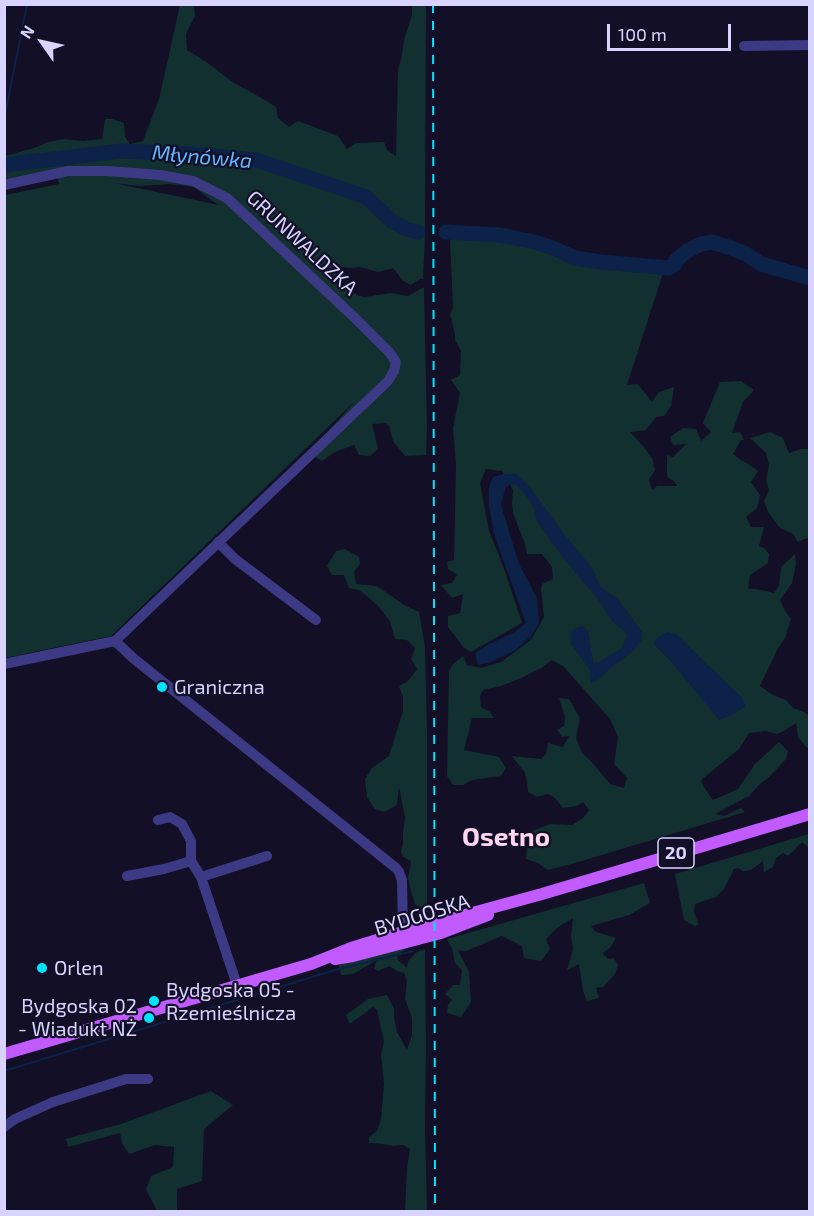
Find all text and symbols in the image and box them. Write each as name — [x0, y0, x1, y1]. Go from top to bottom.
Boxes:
north arrow — [12, 12, 72, 72]
scale bar — [610, 12, 734, 50]
text: N — [16, 22, 38, 42]
text: 100 m — [618, 23, 667, 45]
water label: Młynówka — [151, 140, 253, 174]
street label: GRUNWALDZKA — [242, 186, 362, 300]
place label: Graniczna — [174, 675, 265, 699]
marker: Graniczna — [155, 680, 169, 694]
district label: Osetno — [462, 821, 550, 853]
road number: 20 — [658, 838, 694, 868]
street label: BYDGOSKA — [372, 889, 472, 941]
place label: Orlen — [54, 956, 104, 980]
marker: Orlen — [35, 961, 49, 975]
place label: Bydgoska 05 - Rzemieślnicza — [166, 978, 296, 1025]
place label: Bydgoska 02 - Wiadukt NŻ — [18, 994, 137, 1041]
marker: Bydgoska 05 - Rzemieślnicza — [147, 994, 161, 1008]
marker: Bydgoska 02 - Wiadukt NŻ — [142, 1011, 156, 1025]

